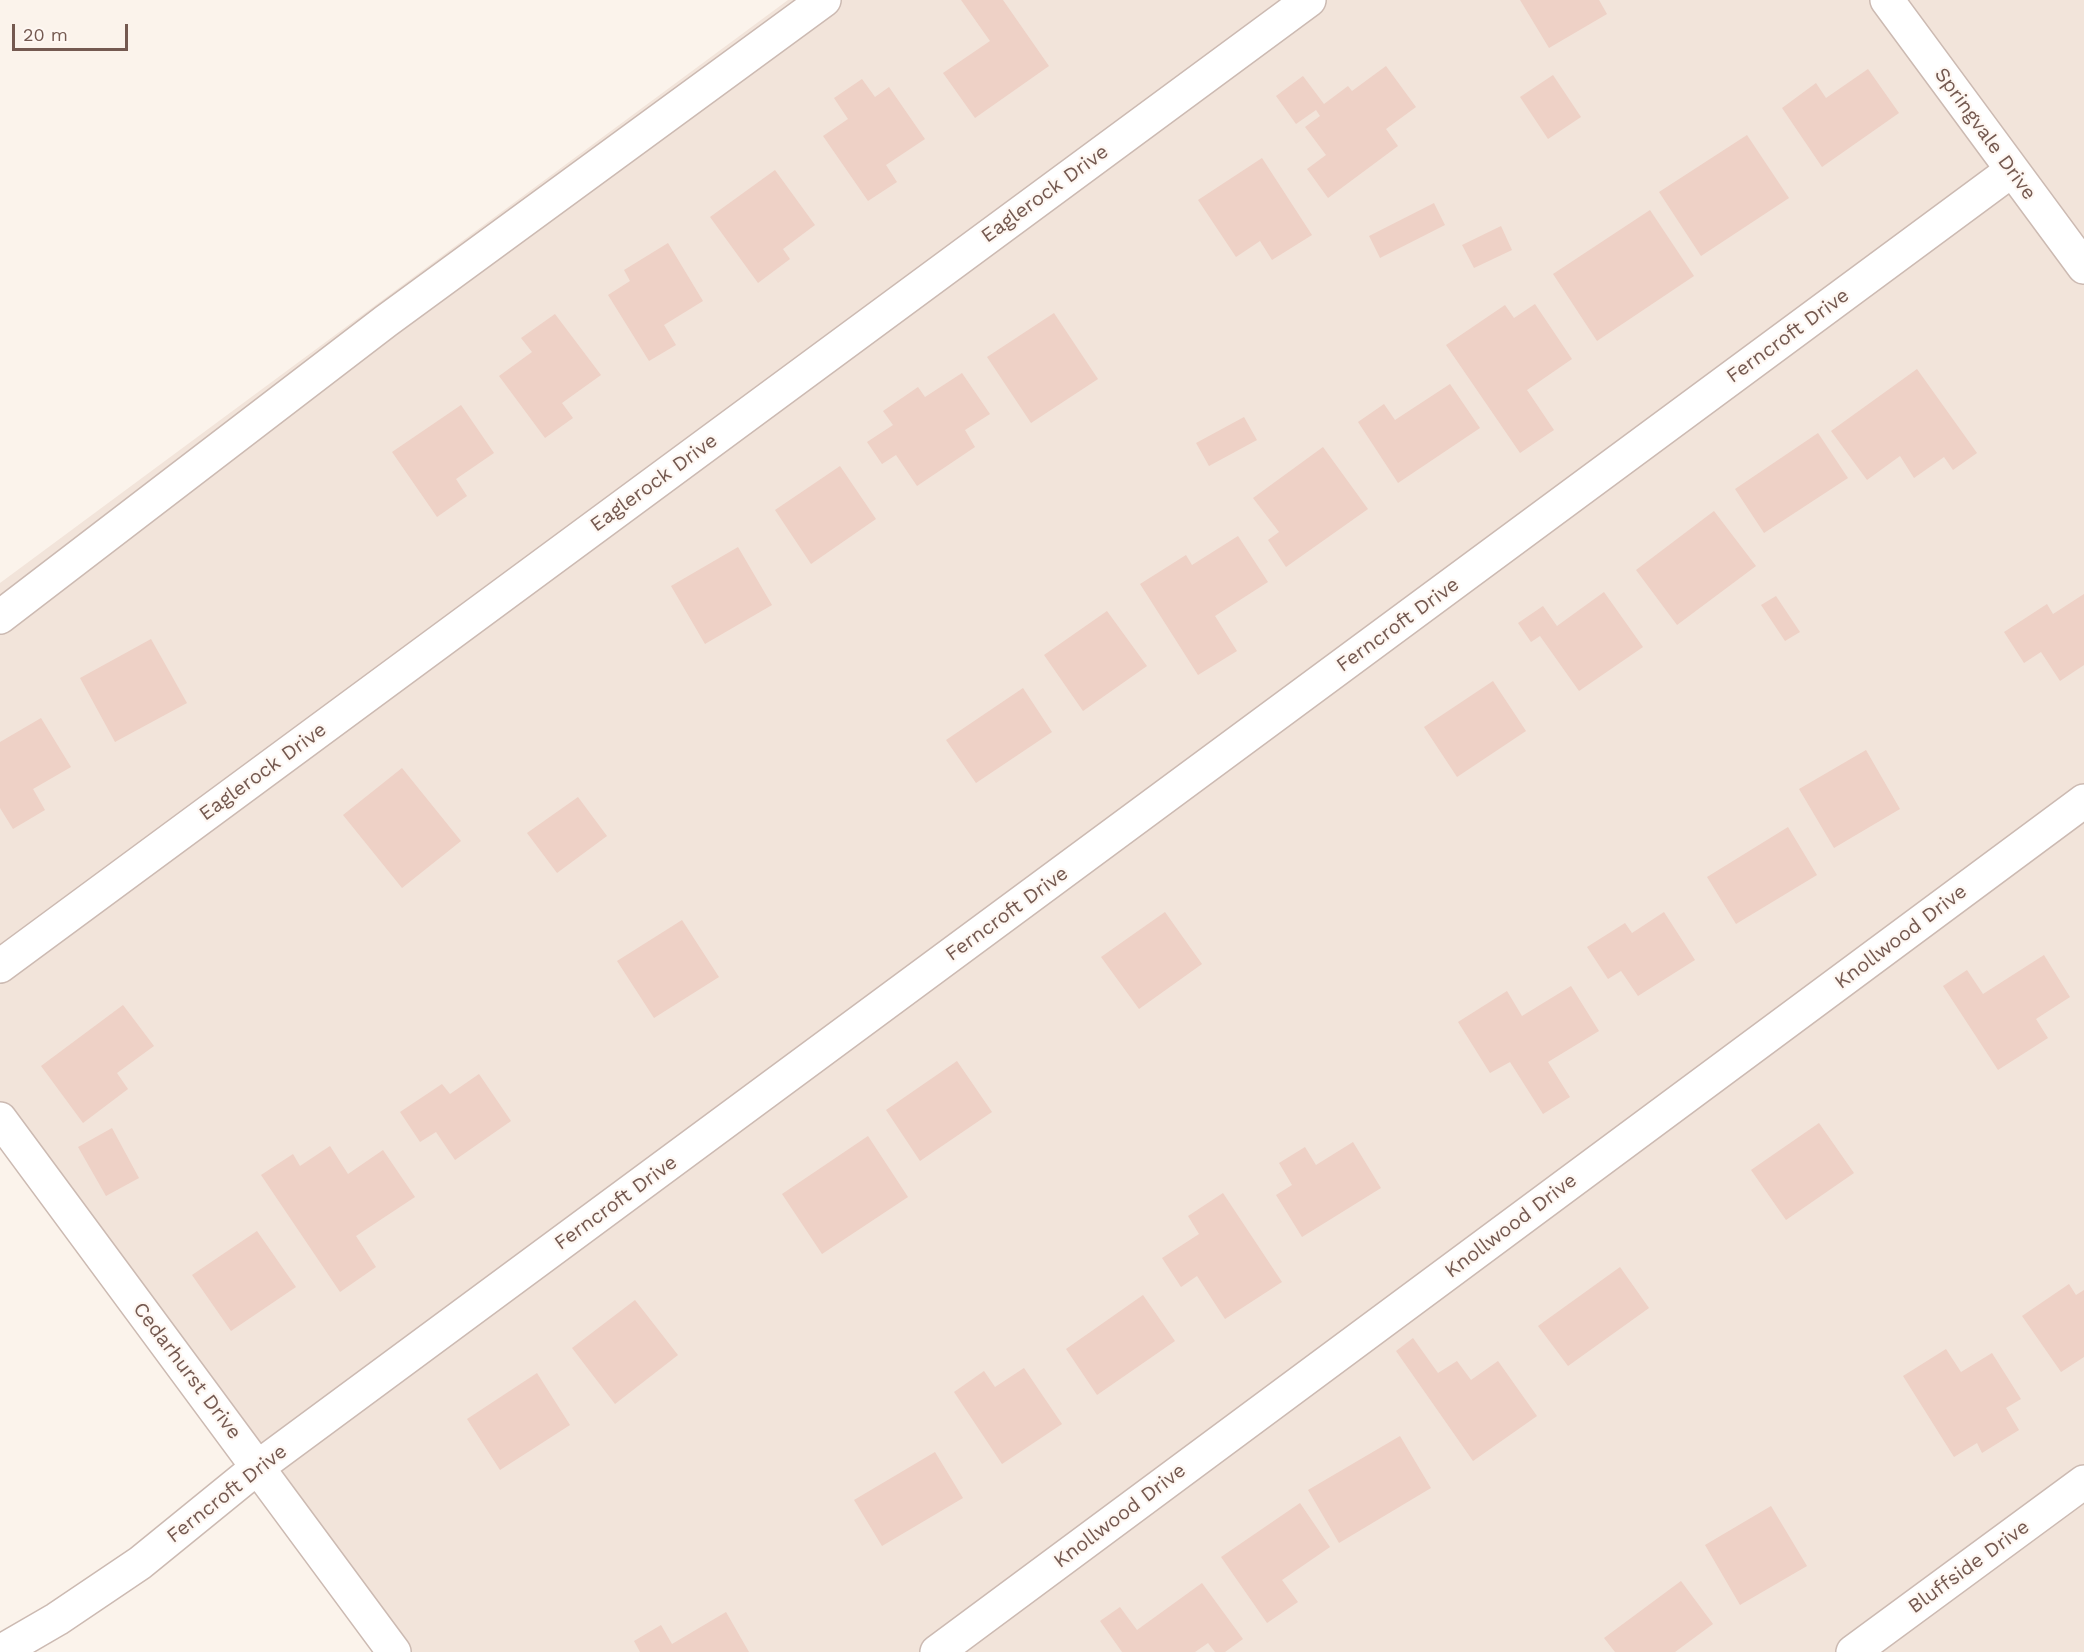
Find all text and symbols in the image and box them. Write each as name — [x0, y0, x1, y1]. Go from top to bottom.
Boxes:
scale bar — [15, 12, 130, 50]
text: 20 m — [23, 24, 68, 45]
street label: Springvale Drive — [1929, 63, 2041, 205]
street label: Eaglerock Drive — [977, 140, 1113, 248]
street label: Ferncroft Drive — [1722, 283, 1854, 389]
street label: Eaglerock Drive — [586, 429, 722, 537]
street label: Ferncroft Drive — [1332, 572, 1464, 678]
street label: Eaglerock Drive — [195, 718, 331, 826]
street label: Ferncroft Drive — [941, 861, 1073, 967]
street label: Knollwood Drive — [1830, 880, 1972, 994]
street label: Ferncroft Drive — [550, 1150, 682, 1256]
street label: Knollwood Drive — [1440, 1169, 1582, 1283]
street label: Cedarhurst Drive — [128, 1298, 246, 1444]
street label: Ferncroft Drive — [162, 1440, 292, 1548]
street label: Knollwood Drive — [1049, 1459, 1191, 1573]
street label: Bluffside Drive — [1904, 1515, 2034, 1619]

